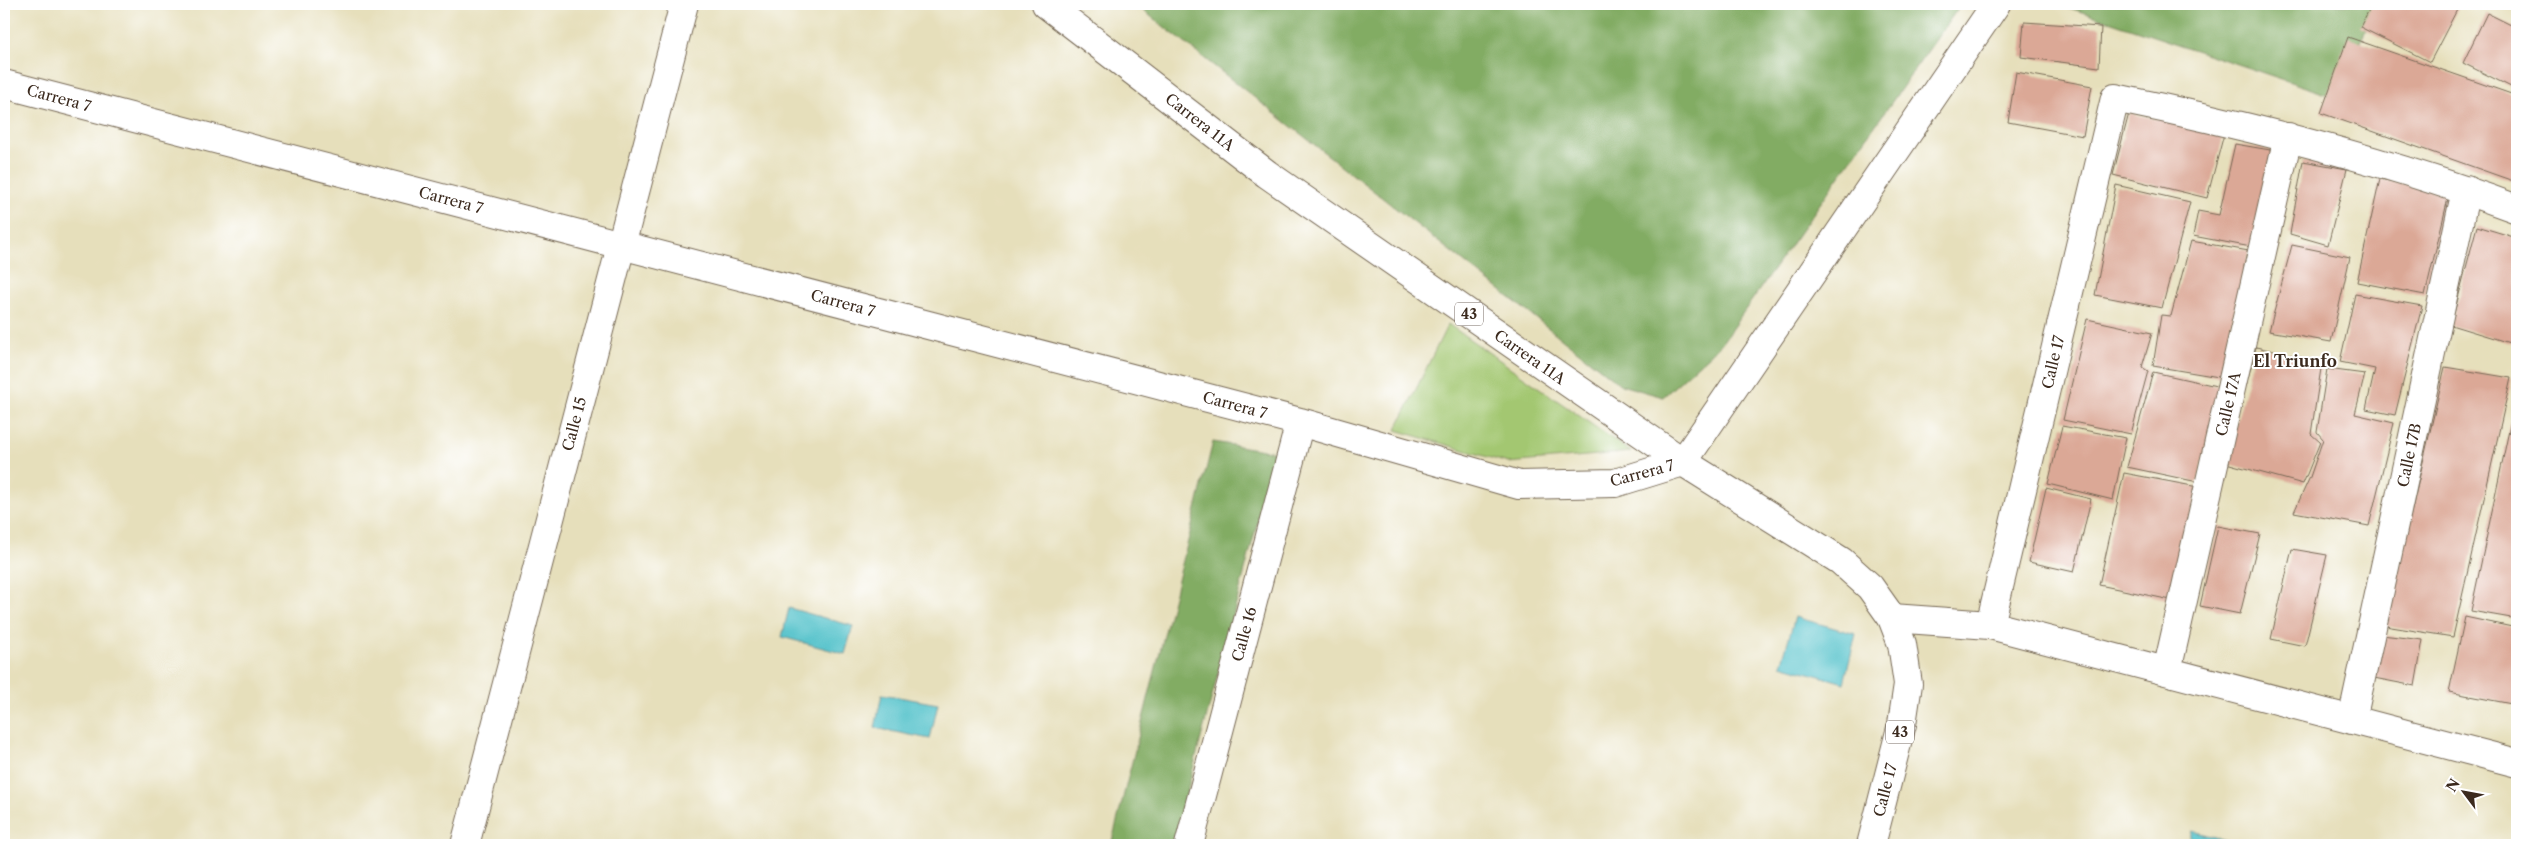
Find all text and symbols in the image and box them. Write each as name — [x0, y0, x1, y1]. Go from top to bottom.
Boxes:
street label: Carrera 7 — [25, 80, 94, 116]
street label: Carrera 11A — [1162, 89, 1239, 155]
street label: Carrera 7 — [417, 182, 486, 218]
street label: Carrera 7 — [809, 285, 878, 321]
road number: 43 — [1455, 302, 1483, 326]
street label: Carrera 11A — [1491, 325, 1570, 389]
street label: Calle 17 — [2038, 333, 2069, 391]
district label: El Triunfo — [2253, 351, 2337, 371]
street label: Calle 17A — [2211, 369, 2245, 438]
street label: Carrera 7 — [1201, 387, 1270, 423]
street label: Calle 15 — [558, 395, 590, 453]
street label: Calle 17B — [2393, 421, 2425, 489]
street label: Carrera 7 — [1608, 455, 1677, 491]
street label: Calle 16 — [1228, 604, 1260, 663]
road number: 43 — [1886, 720, 1914, 744]
street label: Calle 17 — [1869, 761, 1901, 819]
north arrow — [2438, 766, 2488, 816]
text: N — [2442, 775, 2464, 795]

